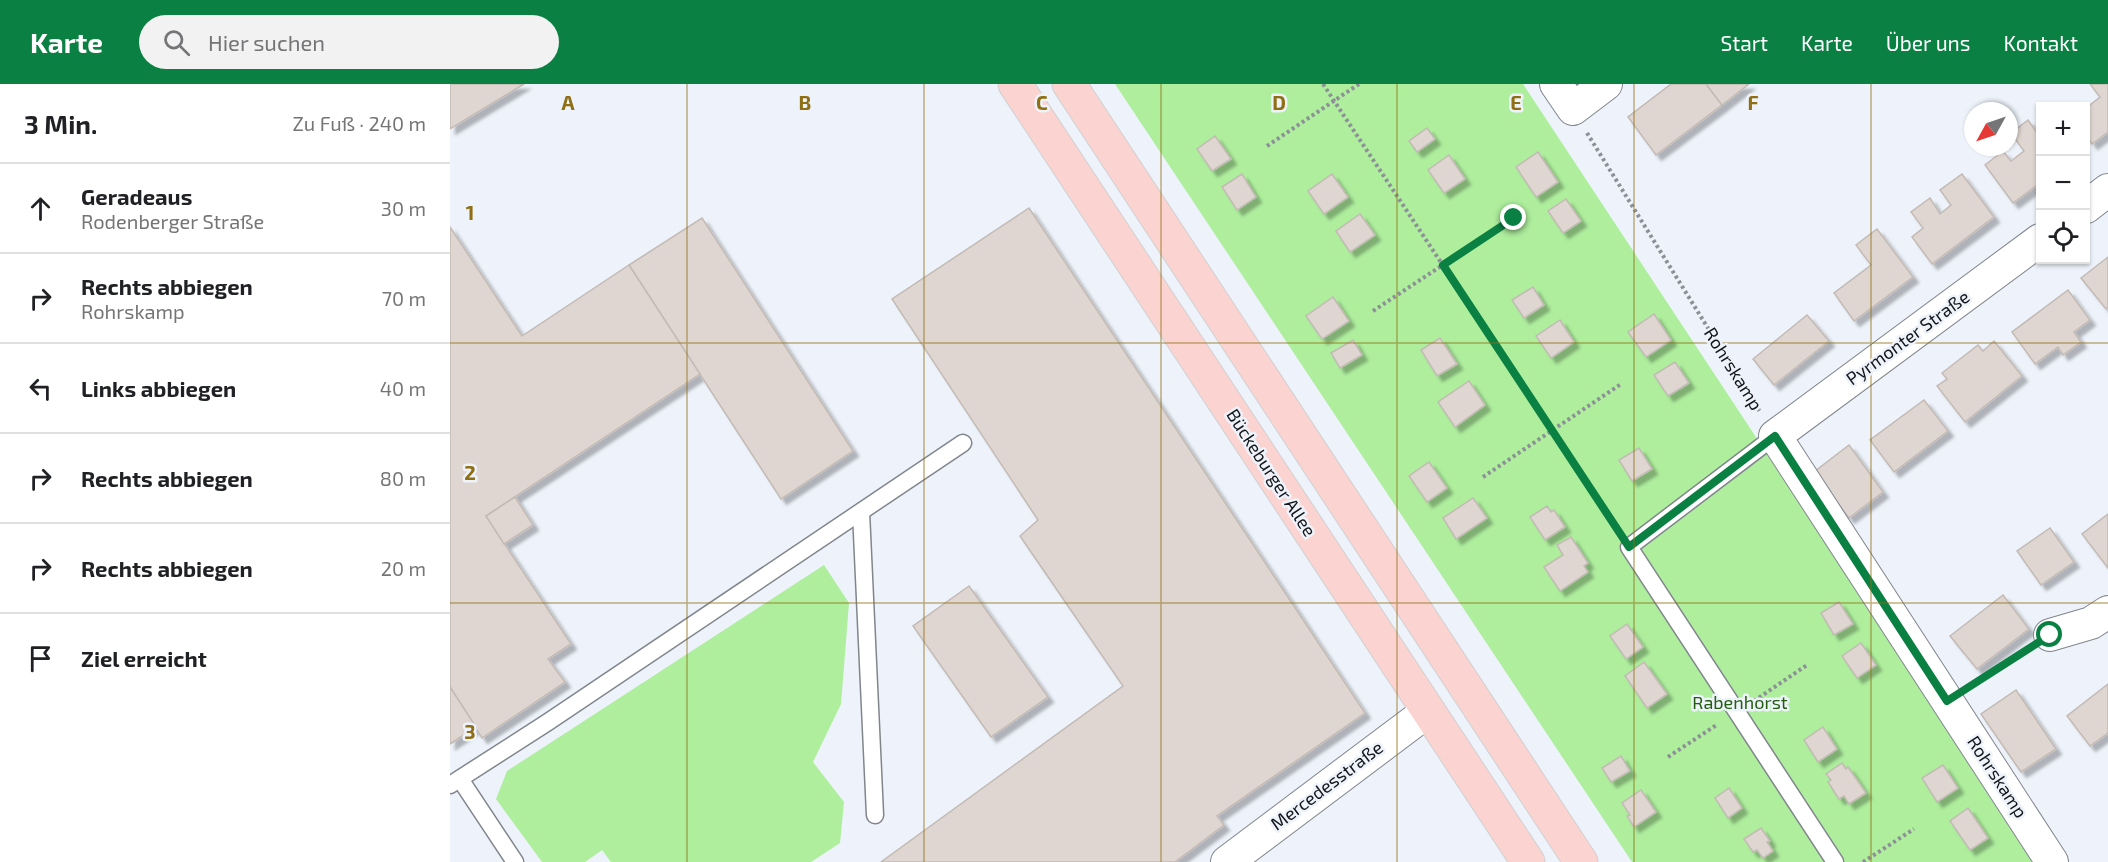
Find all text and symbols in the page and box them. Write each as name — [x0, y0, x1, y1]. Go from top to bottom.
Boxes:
search box — [139, 15, 559, 69]
text: Karte — [30, 25, 103, 59]
icon: search — [160, 26, 193, 59]
text: Hier suchen — [208, 29, 325, 55]
text: Start — [1721, 30, 1768, 55]
text: Karte — [1801, 30, 1853, 55]
text: Über uns — [1886, 30, 1971, 55]
text: Kontakt — [2004, 30, 2078, 55]
text: A — [561, 90, 575, 114]
text: B — [799, 90, 811, 114]
text: C — [1036, 90, 1048, 114]
text: D — [1272, 90, 1286, 114]
text: E — [1510, 90, 1522, 114]
text: F — [1747, 90, 1759, 114]
north arrow — [1964, 102, 2018, 156]
map controls — [2036, 102, 2090, 264]
button: + — [2036, 102, 2090, 156]
text: 3 Min. — [24, 108, 97, 139]
text: Zu Fuß · 240 m — [293, 111, 426, 135]
button: − — [2036, 156, 2090, 210]
text: Geradeaus — [81, 183, 192, 209]
icon: ahead — [24, 192, 57, 225]
text: 30 m — [381, 196, 426, 220]
text: 1 — [466, 200, 474, 224]
route end — [1500, 204, 1526, 230]
text: Rodenberger Straße — [81, 209, 264, 233]
button: locate — [2036, 210, 2090, 264]
text: Rechts abbiegen — [81, 273, 253, 299]
icon: right — [24, 282, 57, 315]
street label: Pyrmonter Straße — [1842, 285, 1973, 389]
text: 70 m — [382, 286, 426, 310]
text: Rohrskamp — [81, 299, 185, 323]
street label: Rohrskamp — [1700, 323, 1768, 414]
icon: left — [24, 372, 57, 405]
text: Links abbiegen — [81, 375, 236, 401]
text: 40 m — [380, 376, 426, 400]
street label: Bückeburger Allee — [1222, 405, 1321, 540]
text: 2 — [464, 460, 476, 484]
icon: right — [24, 462, 57, 495]
text: Rechts abbiegen — [81, 465, 253, 491]
text: 80 m — [380, 466, 426, 490]
icon: right — [24, 552, 57, 585]
text: Rechts abbiegen — [81, 555, 253, 581]
text: 20 m — [381, 556, 426, 580]
route start — [2036, 621, 2062, 647]
icon: arrive — [24, 642, 57, 675]
text: Ziel erreicht — [81, 645, 207, 671]
park label: Rabenhorst — [1692, 691, 1788, 713]
text: 3 — [464, 719, 476, 743]
street label: Rohrskamp — [1963, 731, 2032, 822]
street label: Mercedesstraße — [1266, 736, 1387, 835]

